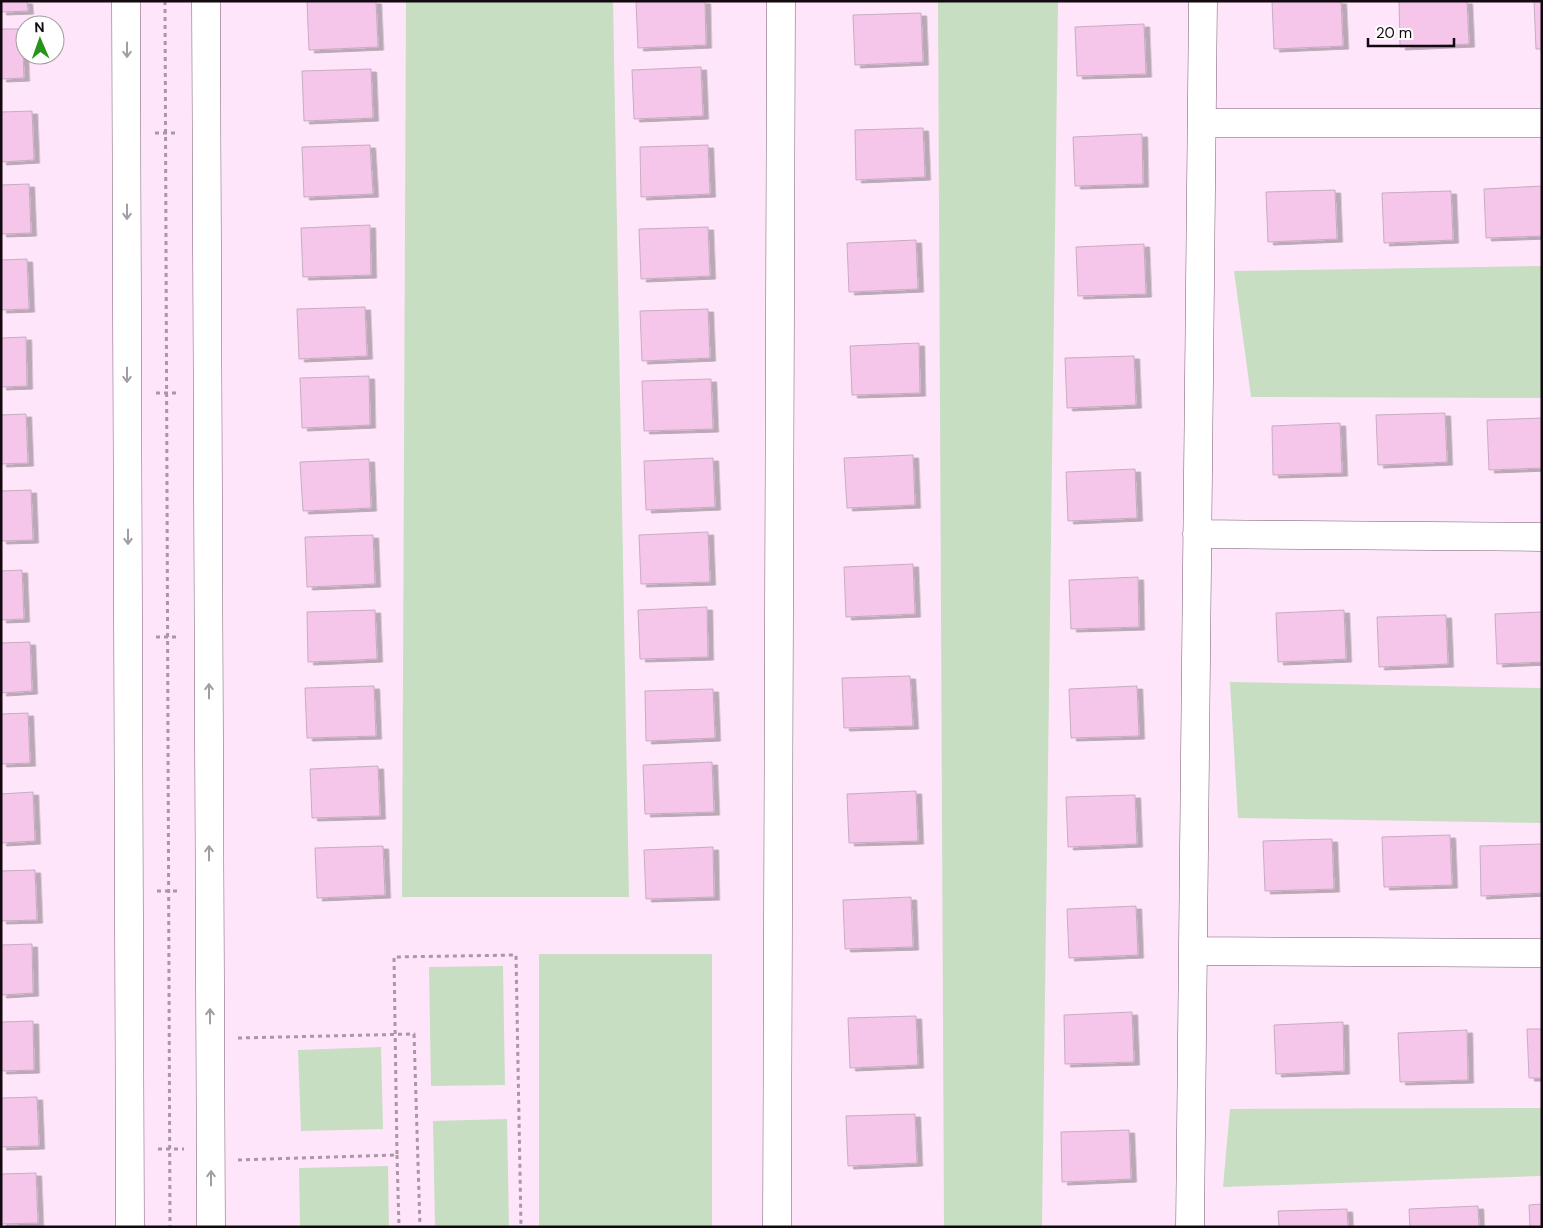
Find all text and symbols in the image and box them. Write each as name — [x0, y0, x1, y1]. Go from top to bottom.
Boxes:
north arrow — [15, 15, 65, 65]
scale bar — [1368, 15, 1454, 47]
text: N — [34, 18, 45, 36]
text: 20 m — [1376, 23, 1412, 43]
one-way arrow — [122, 42, 132, 58]
one-way arrow — [122, 204, 132, 220]
one-way arrow — [122, 366, 132, 383]
one-way arrow — [123, 529, 133, 545]
one-way arrow — [204, 683, 214, 699]
one-way arrow — [204, 845, 214, 862]
one-way arrow — [205, 1008, 215, 1024]
one-way arrow — [206, 1170, 216, 1186]

